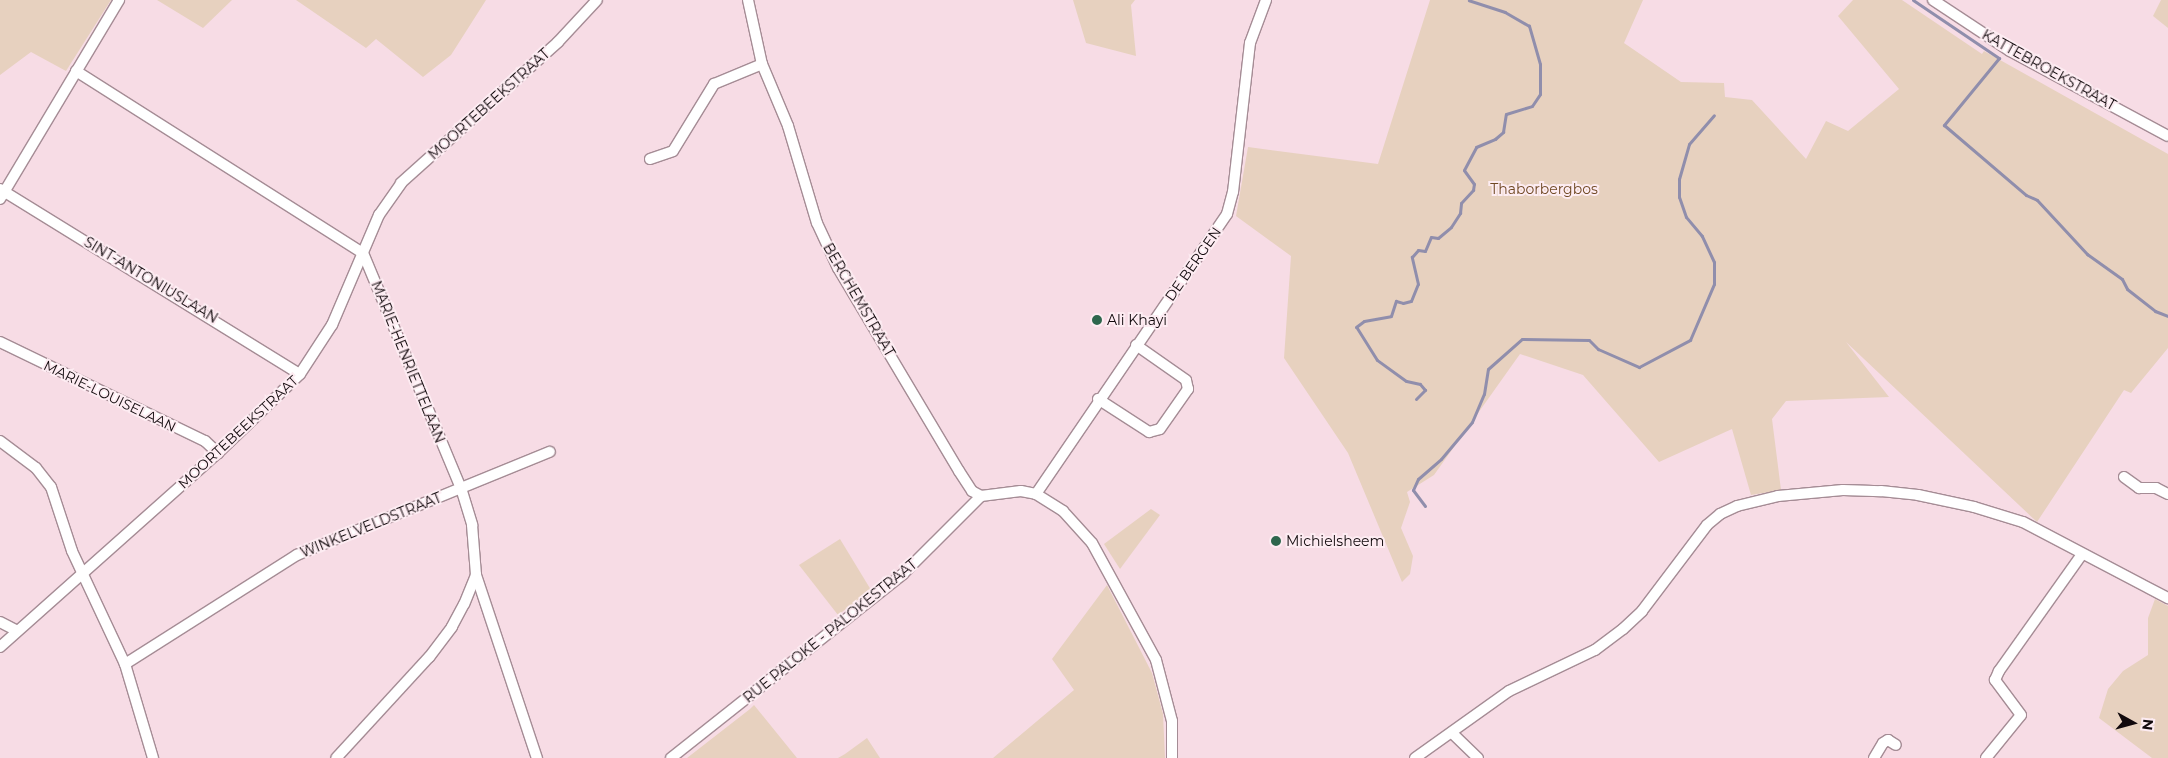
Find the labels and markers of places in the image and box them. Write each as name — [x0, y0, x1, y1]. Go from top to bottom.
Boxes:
place label: Ali Khayi — [1107, 312, 1167, 328]
marker: Ali Khayi — [1091, 314, 1103, 326]
place label: Michielsheem — [1286, 533, 1384, 549]
marker: Michielsheem — [1270, 535, 1282, 547]

